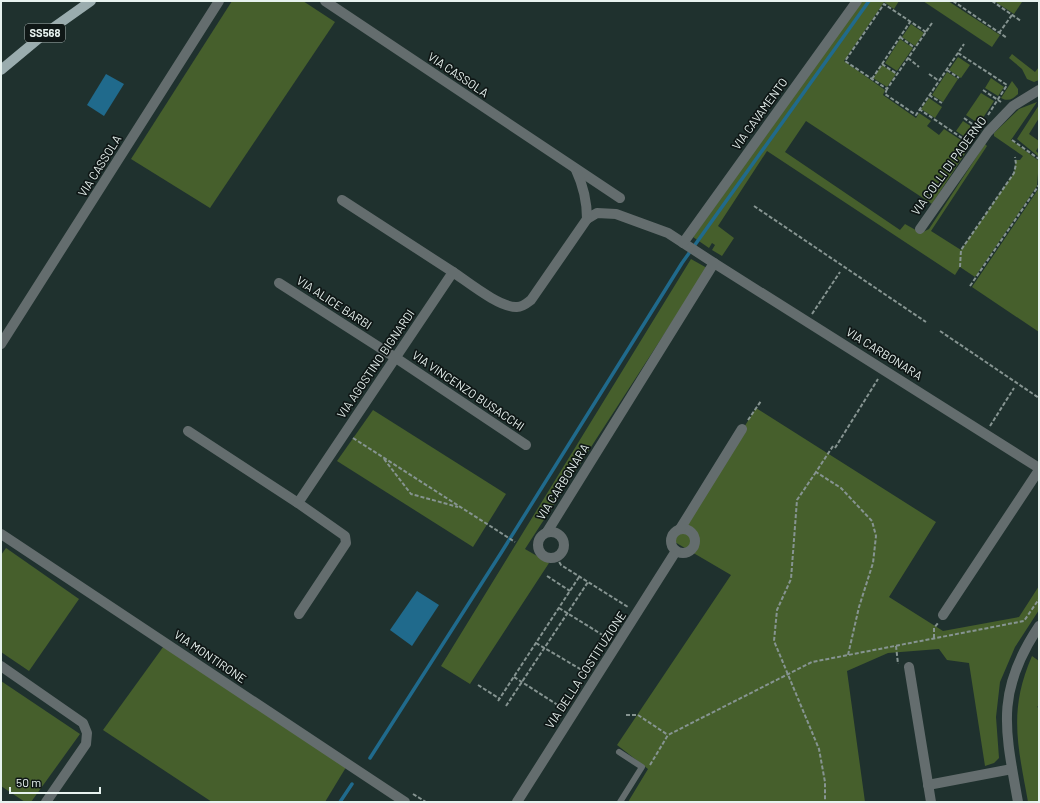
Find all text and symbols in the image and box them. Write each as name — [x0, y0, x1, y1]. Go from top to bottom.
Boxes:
road number: SS568 — [25, 24, 65, 42]
street label: VIA CASSOLA — [426, 49, 492, 100]
street label: VIA CAVAMENTO — [729, 75, 790, 152]
street label: VIA COLLI DI PADERNO — [908, 113, 989, 217]
street label: VIA CASSOLA — [75, 132, 124, 199]
street label: VIA ALICE BARBI — [294, 273, 375, 332]
street label: VIA AGOSTINO BIGNARDI — [334, 307, 417, 420]
street label: VIA CARBONARA — [844, 324, 925, 382]
street label: VIA VINCENZO BUSACCHI — [410, 347, 527, 433]
street label: VIA CARBONARA — [533, 441, 591, 522]
street label: VIA DELLA COSTITUZIONE — [542, 608, 628, 731]
street label: VIA MONTIRONE — [172, 627, 249, 685]
scale bar — [10, 769, 100, 795]
text: 50 m — [16, 775, 41, 789]

